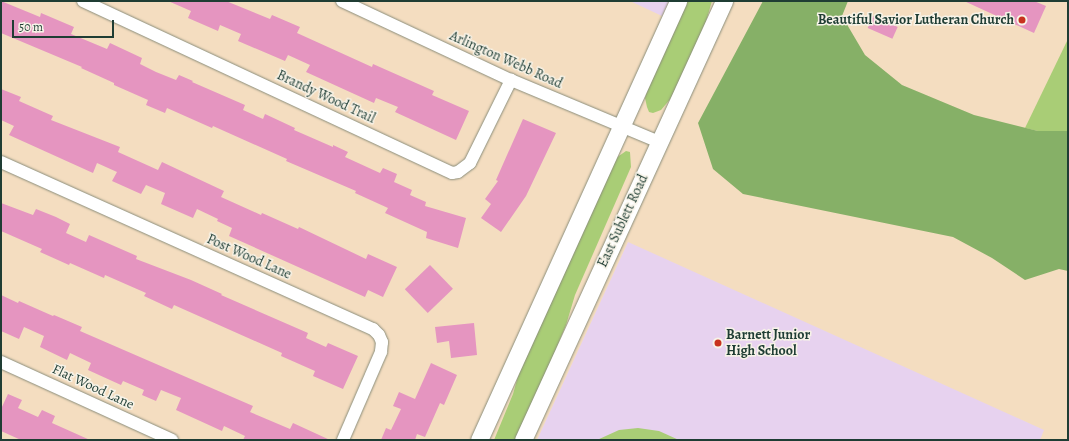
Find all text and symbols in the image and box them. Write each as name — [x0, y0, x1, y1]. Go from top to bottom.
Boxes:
scale bar — [14, 12, 116, 38]
place label: Beautiful Savior Lutheran Church — [818, 12, 1014, 28]
marker: Beautiful Savior Lutheran Church — [1017, 15, 1027, 25]
text: 50 m — [19, 19, 43, 35]
street label: Arlington Webb Road — [447, 28, 565, 92]
street label: Brandy Wood Trail — [274, 67, 378, 127]
street label: East Sublett Road — [594, 172, 652, 270]
street label: Post Wood Lane — [204, 231, 294, 283]
place label: Barnett Junior High School — [726, 327, 810, 360]
marker: Barnett Junior High School — [713, 338, 723, 348]
street label: Flat Wood Lane — [49, 361, 137, 413]

